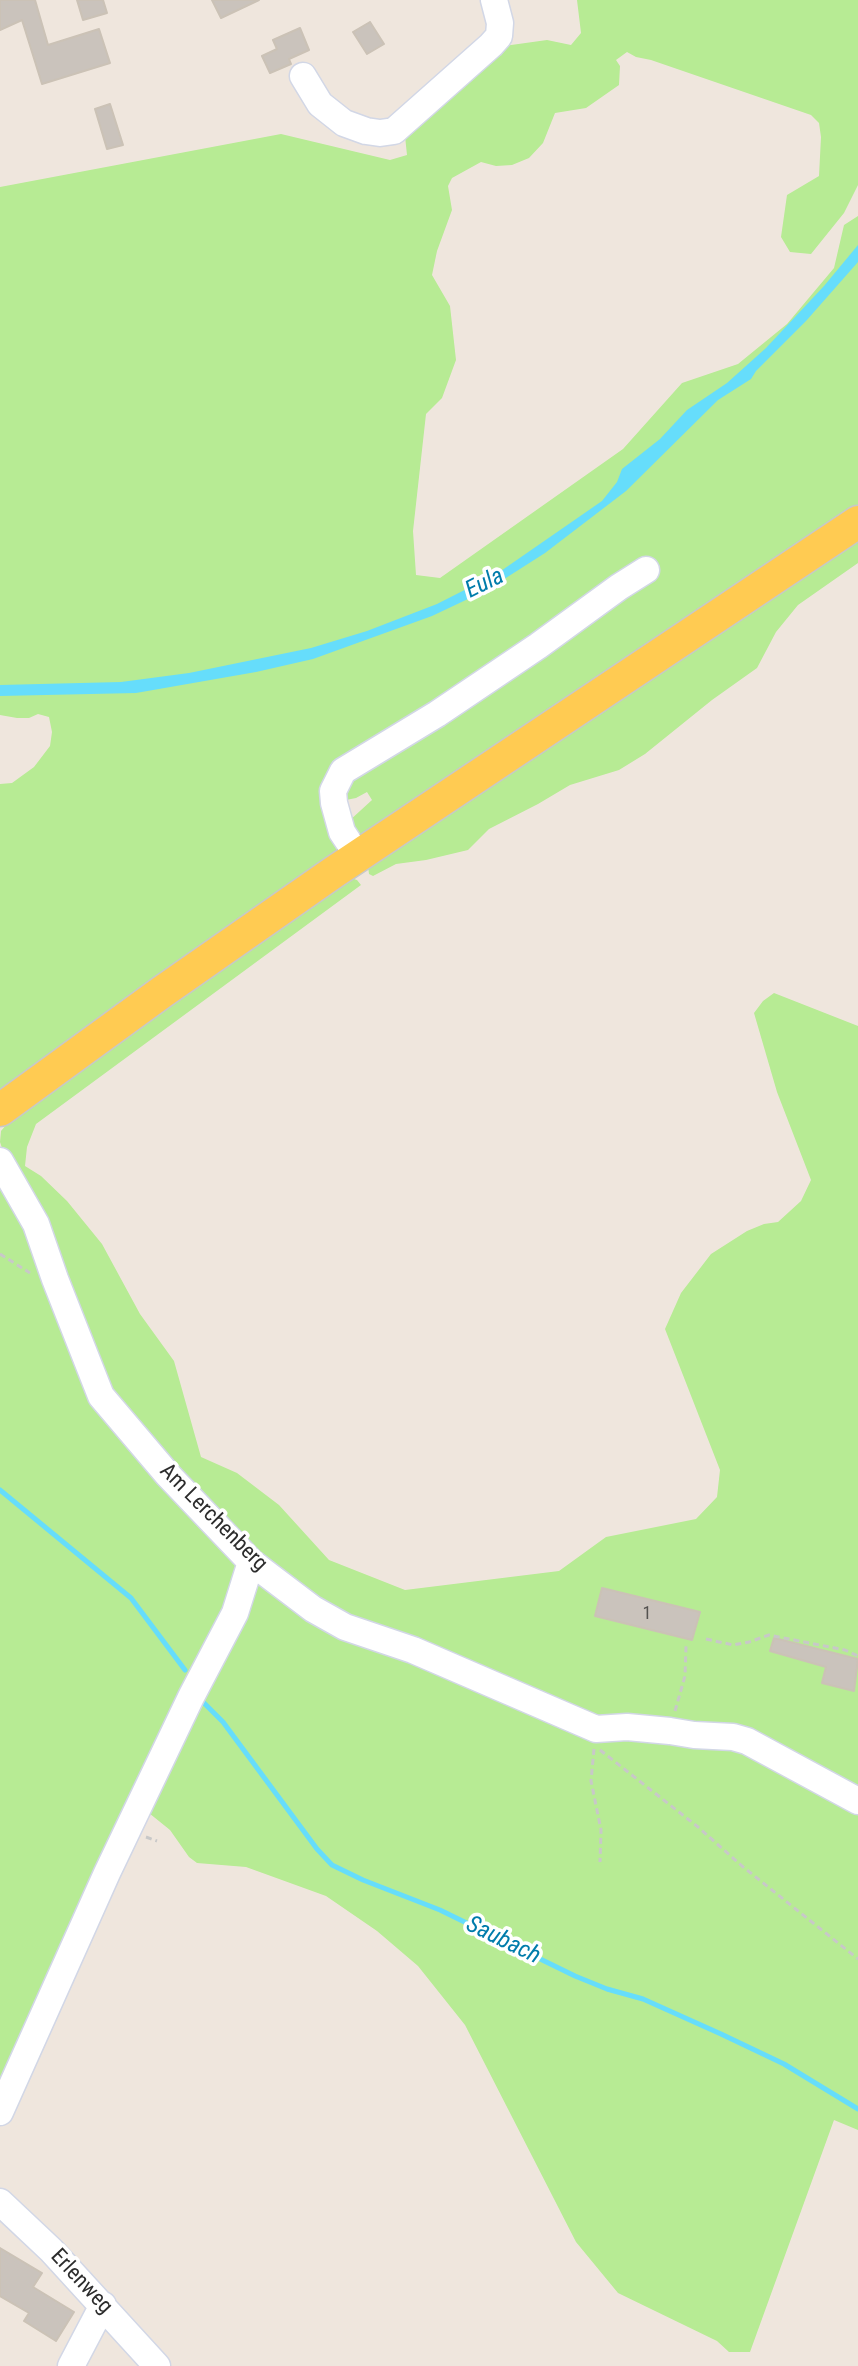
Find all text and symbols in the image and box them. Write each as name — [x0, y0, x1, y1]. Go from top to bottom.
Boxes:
water label: Eula — [461, 562, 509, 606]
street label: Am Lerchenberg — [154, 1459, 272, 1577]
house number: 1 — [643, 1603, 651, 1625]
water label: Saubach — [461, 1911, 545, 1971]
street label: Erlenweg — [44, 2244, 118, 2320]

